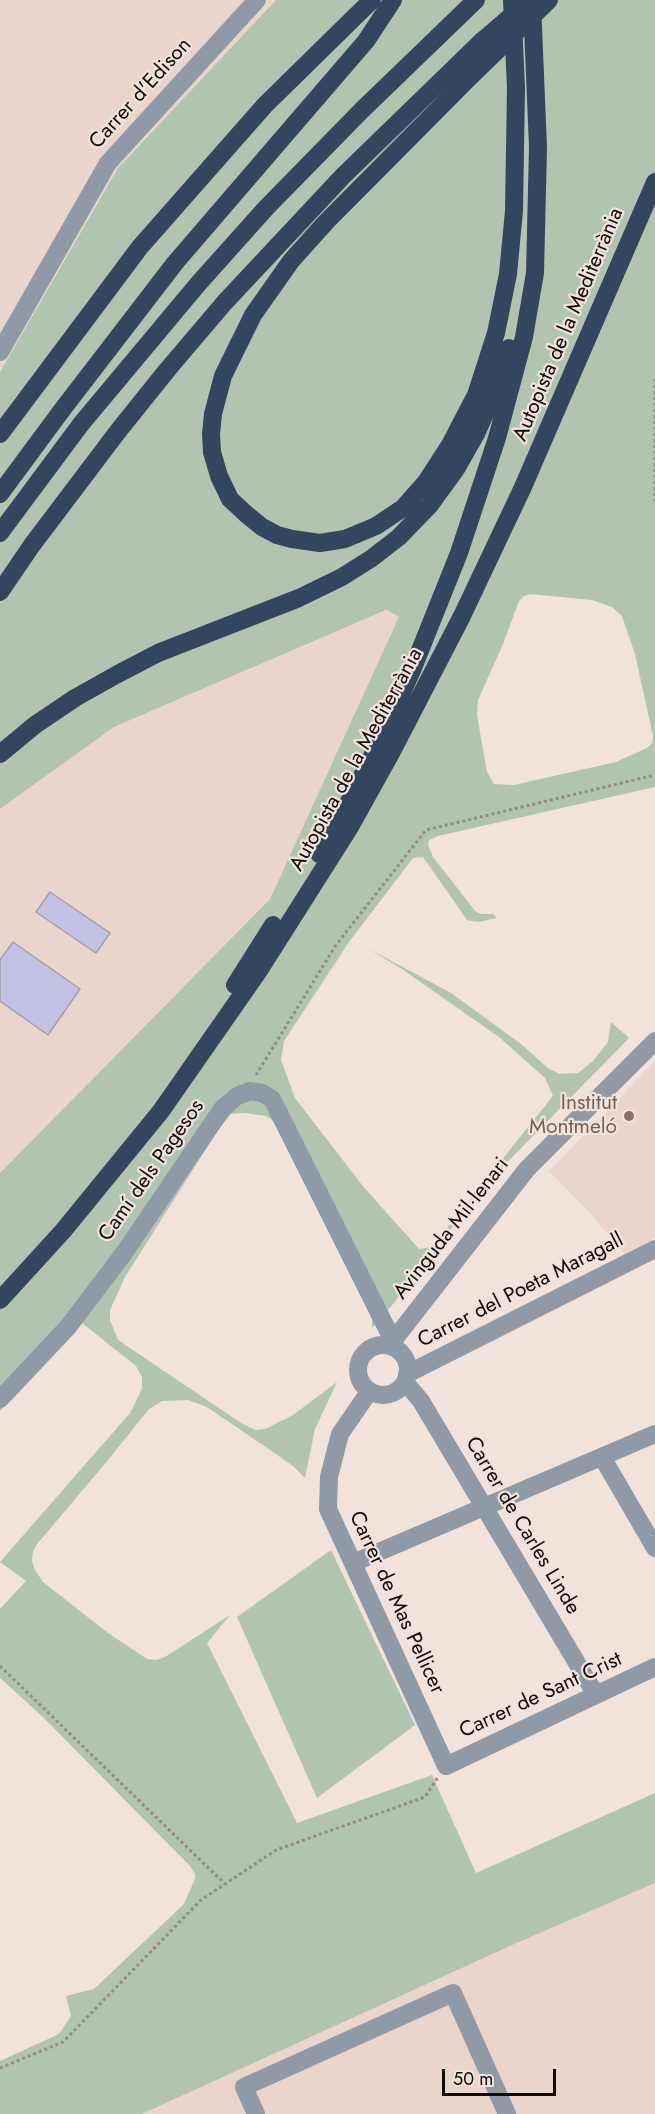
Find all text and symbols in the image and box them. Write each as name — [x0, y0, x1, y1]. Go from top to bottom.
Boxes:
street label: Carrer d'Edison — [85, 33, 197, 155]
street label: Autopista de la Mediterrània — [508, 205, 630, 445]
street label: Autopista de la Mediterrània — [285, 644, 429, 876]
place label: Institut Montmeló — [529, 1091, 617, 1141]
street label: Camí dels Pagesos — [94, 1095, 210, 1247]
marker: Institut Montmeló — [622, 1109, 636, 1123]
street label: Avinguda Mil·lenari — [389, 1153, 515, 1305]
street label: Carrer del Poeta Maragall — [414, 1228, 628, 1354]
street label: Carrer de Carles Linde — [459, 1433, 585, 1619]
street label: Carrer de Mas Pellicer — [343, 1508, 449, 1698]
street label: Carrer de Sant Crist — [456, 1647, 626, 1745]
scale bar — [445, 2057, 559, 2095]
text: 50 m — [453, 2066, 493, 2092]

